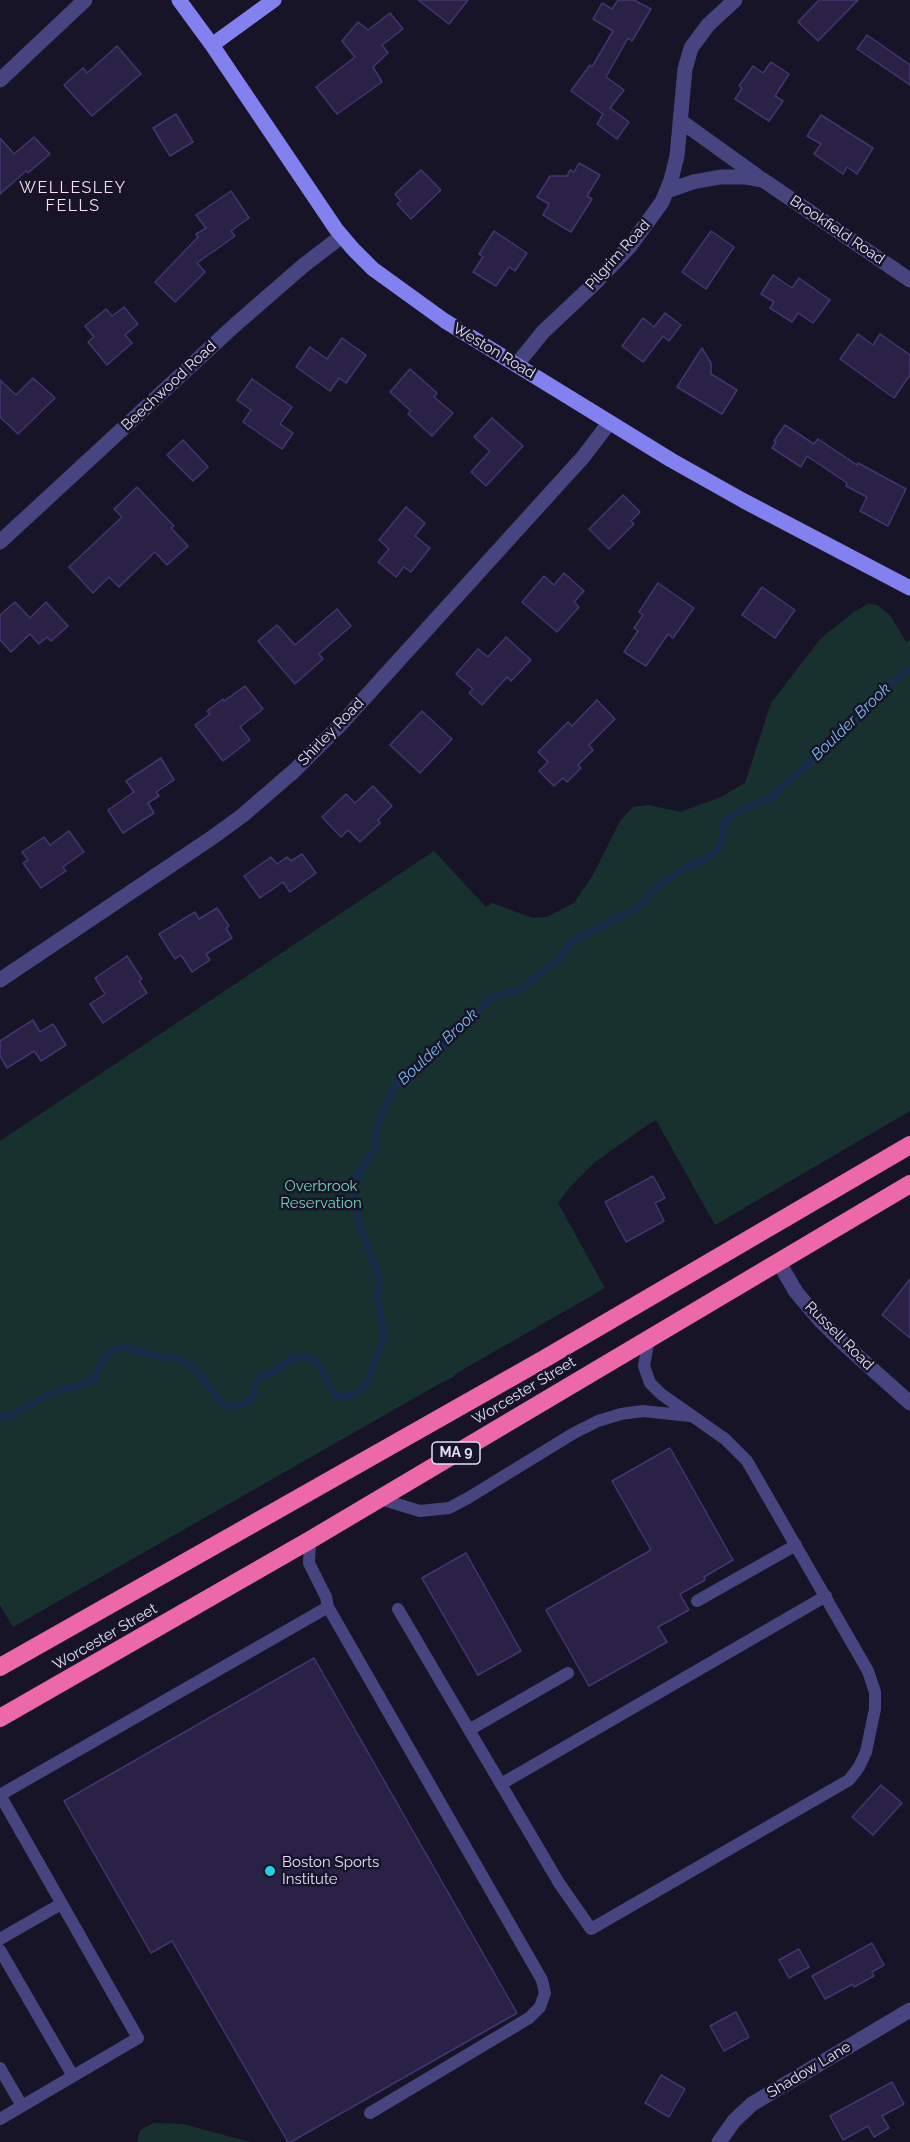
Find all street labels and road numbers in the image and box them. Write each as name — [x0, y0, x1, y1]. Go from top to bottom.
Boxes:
street label: Brookfield Road — [786, 192, 888, 268]
street label: Pilgrim Road — [582, 216, 654, 294]
street label: Weston Road — [449, 319, 539, 383]
street label: Beechwood Road — [118, 337, 220, 435]
street label: Shirley Road — [294, 694, 368, 770]
street label: Russell Road — [801, 1298, 877, 1374]
street label: Worcester Street — [469, 1353, 579, 1429]
road number: MA 9 — [432, 1442, 480, 1464]
street label: Worcester Street — [50, 1600, 160, 1674]
street label: Shadow Lane — [764, 2038, 854, 2102]

